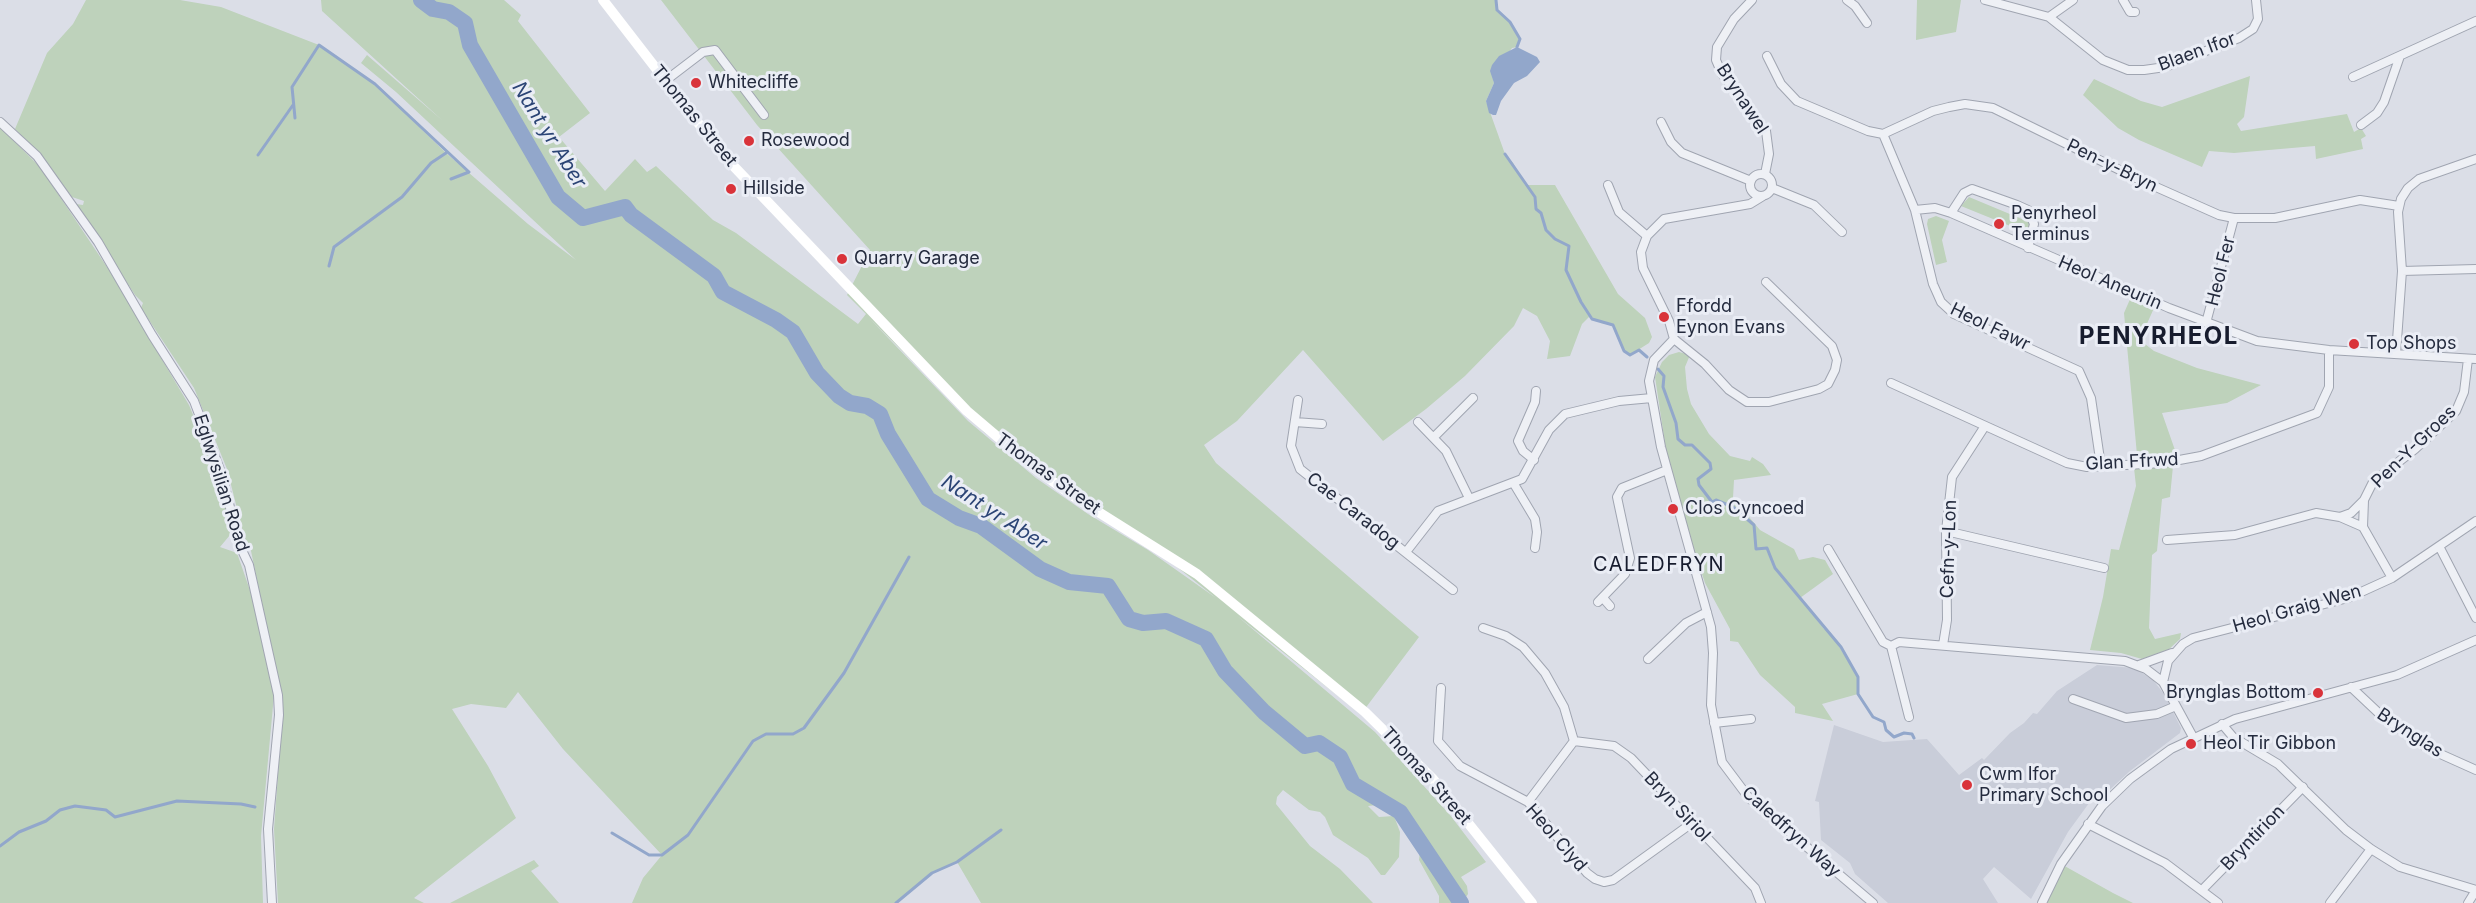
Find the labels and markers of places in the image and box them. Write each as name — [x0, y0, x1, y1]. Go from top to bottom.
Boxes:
place label: Whitecliffe — [708, 72, 799, 94]
marker: Whitecliffe — [689, 76, 703, 90]
place label: Rosewood — [761, 130, 850, 152]
marker: Rosewood — [742, 134, 756, 148]
place label: Hillside — [743, 178, 805, 200]
marker: Hillside — [724, 182, 738, 196]
place label: Penyrheol Terminus — [2011, 203, 2097, 246]
marker: Penyrheol Terminus — [1992, 217, 2006, 231]
place label: Quarry Garage — [854, 248, 980, 270]
marker: Quarry Garage — [835, 252, 849, 266]
place label: Ffordd Eynon Evans — [1676, 296, 1785, 338]
marker: Ffordd Eynon Evans — [1657, 310, 1671, 324]
place label: Top Shops — [2366, 333, 2457, 355]
marker: Top Shops — [2347, 337, 2361, 351]
place label: Clos Cyncoed — [1685, 498, 1804, 520]
marker: Clos Cyncoed — [1666, 502, 1680, 516]
place label: Brynglas Bottom — [2166, 682, 2306, 704]
marker: Brynglas Bottom — [2311, 686, 2325, 700]
place label: Heol Tir Gibbon — [2203, 733, 2336, 755]
marker: Heol Tir Gibbon — [2184, 737, 2198, 751]
place label: Cwm Ifor Primary School — [1979, 764, 2108, 806]
marker: Cwm Ifor Primary School — [1960, 778, 1974, 792]

